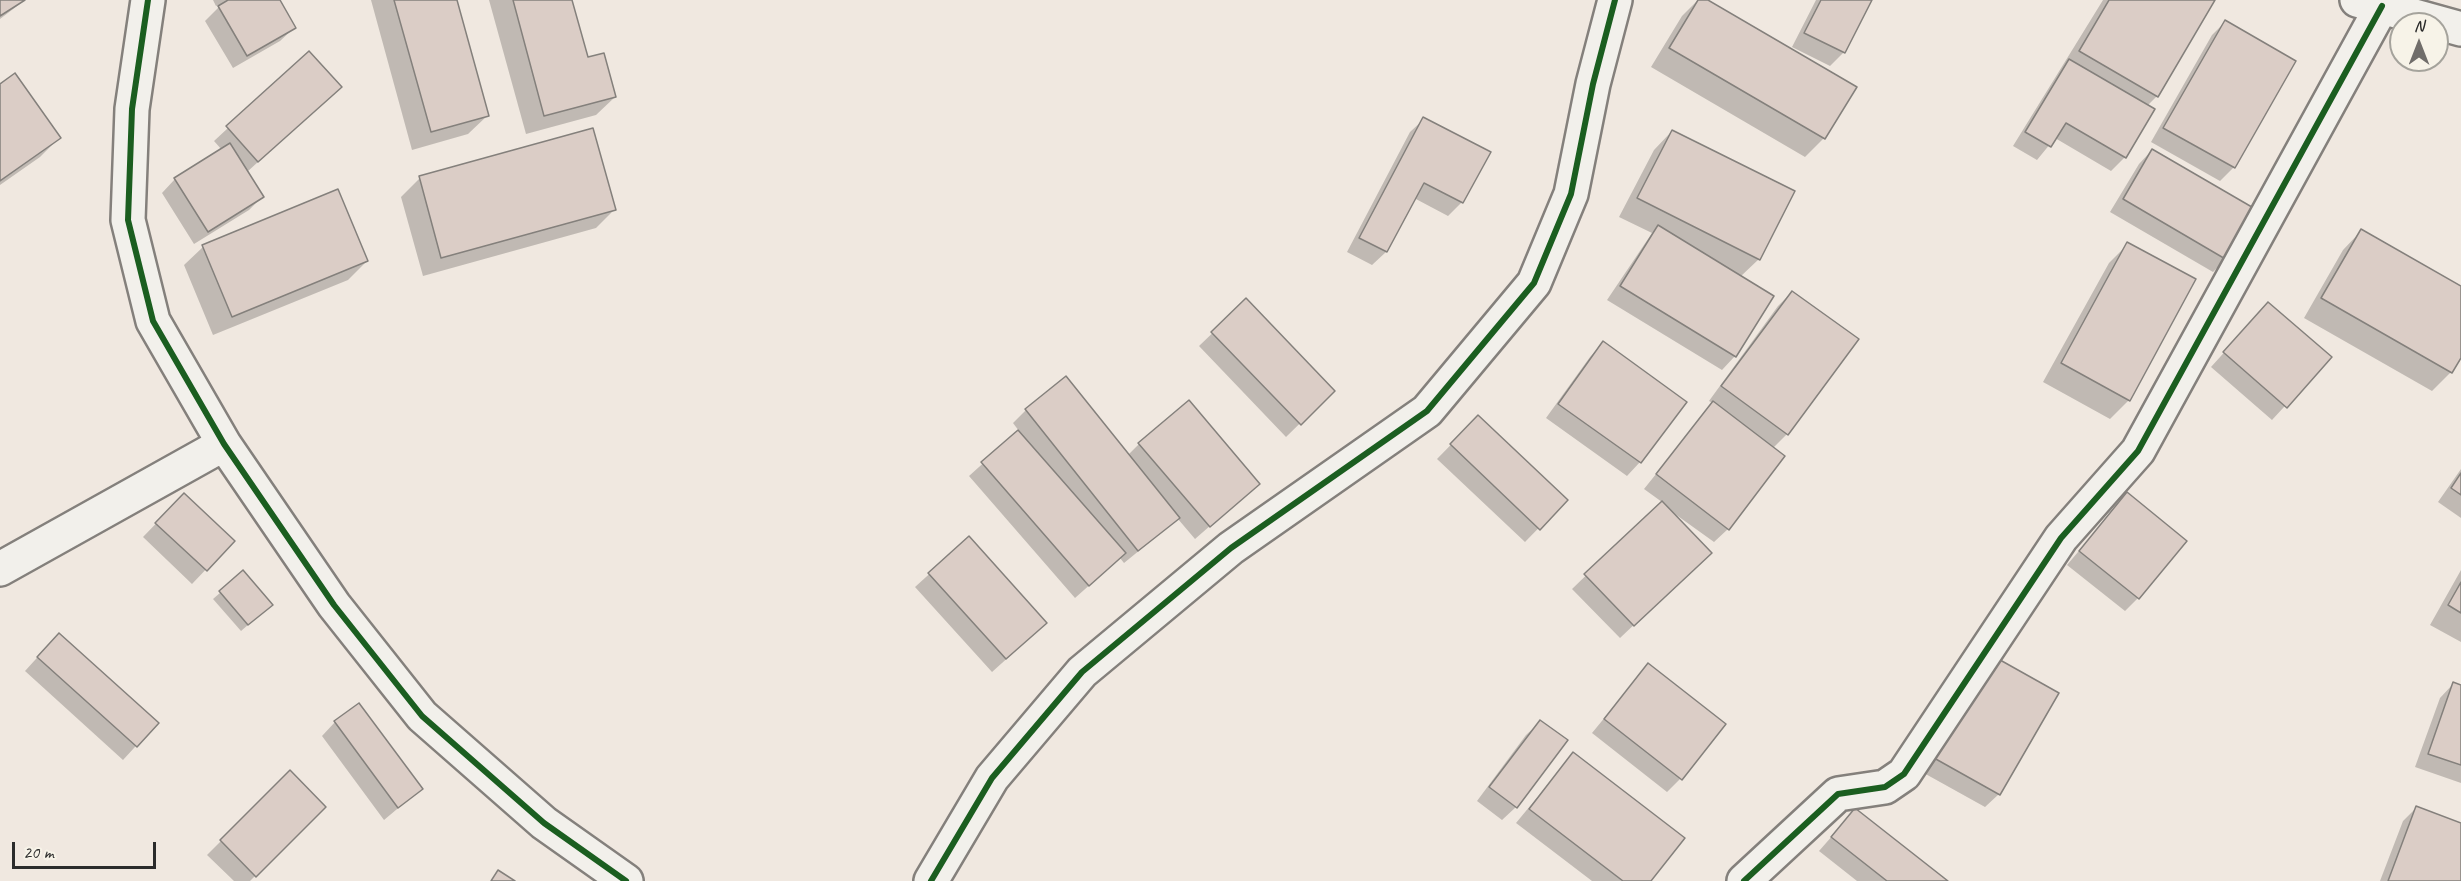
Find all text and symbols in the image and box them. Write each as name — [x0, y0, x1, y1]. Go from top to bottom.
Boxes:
north arrow — [2389, 12, 2449, 72]
text: N — [2414, 16, 2424, 36]
scale bar — [15, 830, 159, 868]
text: 20 m — [23, 841, 54, 863]

